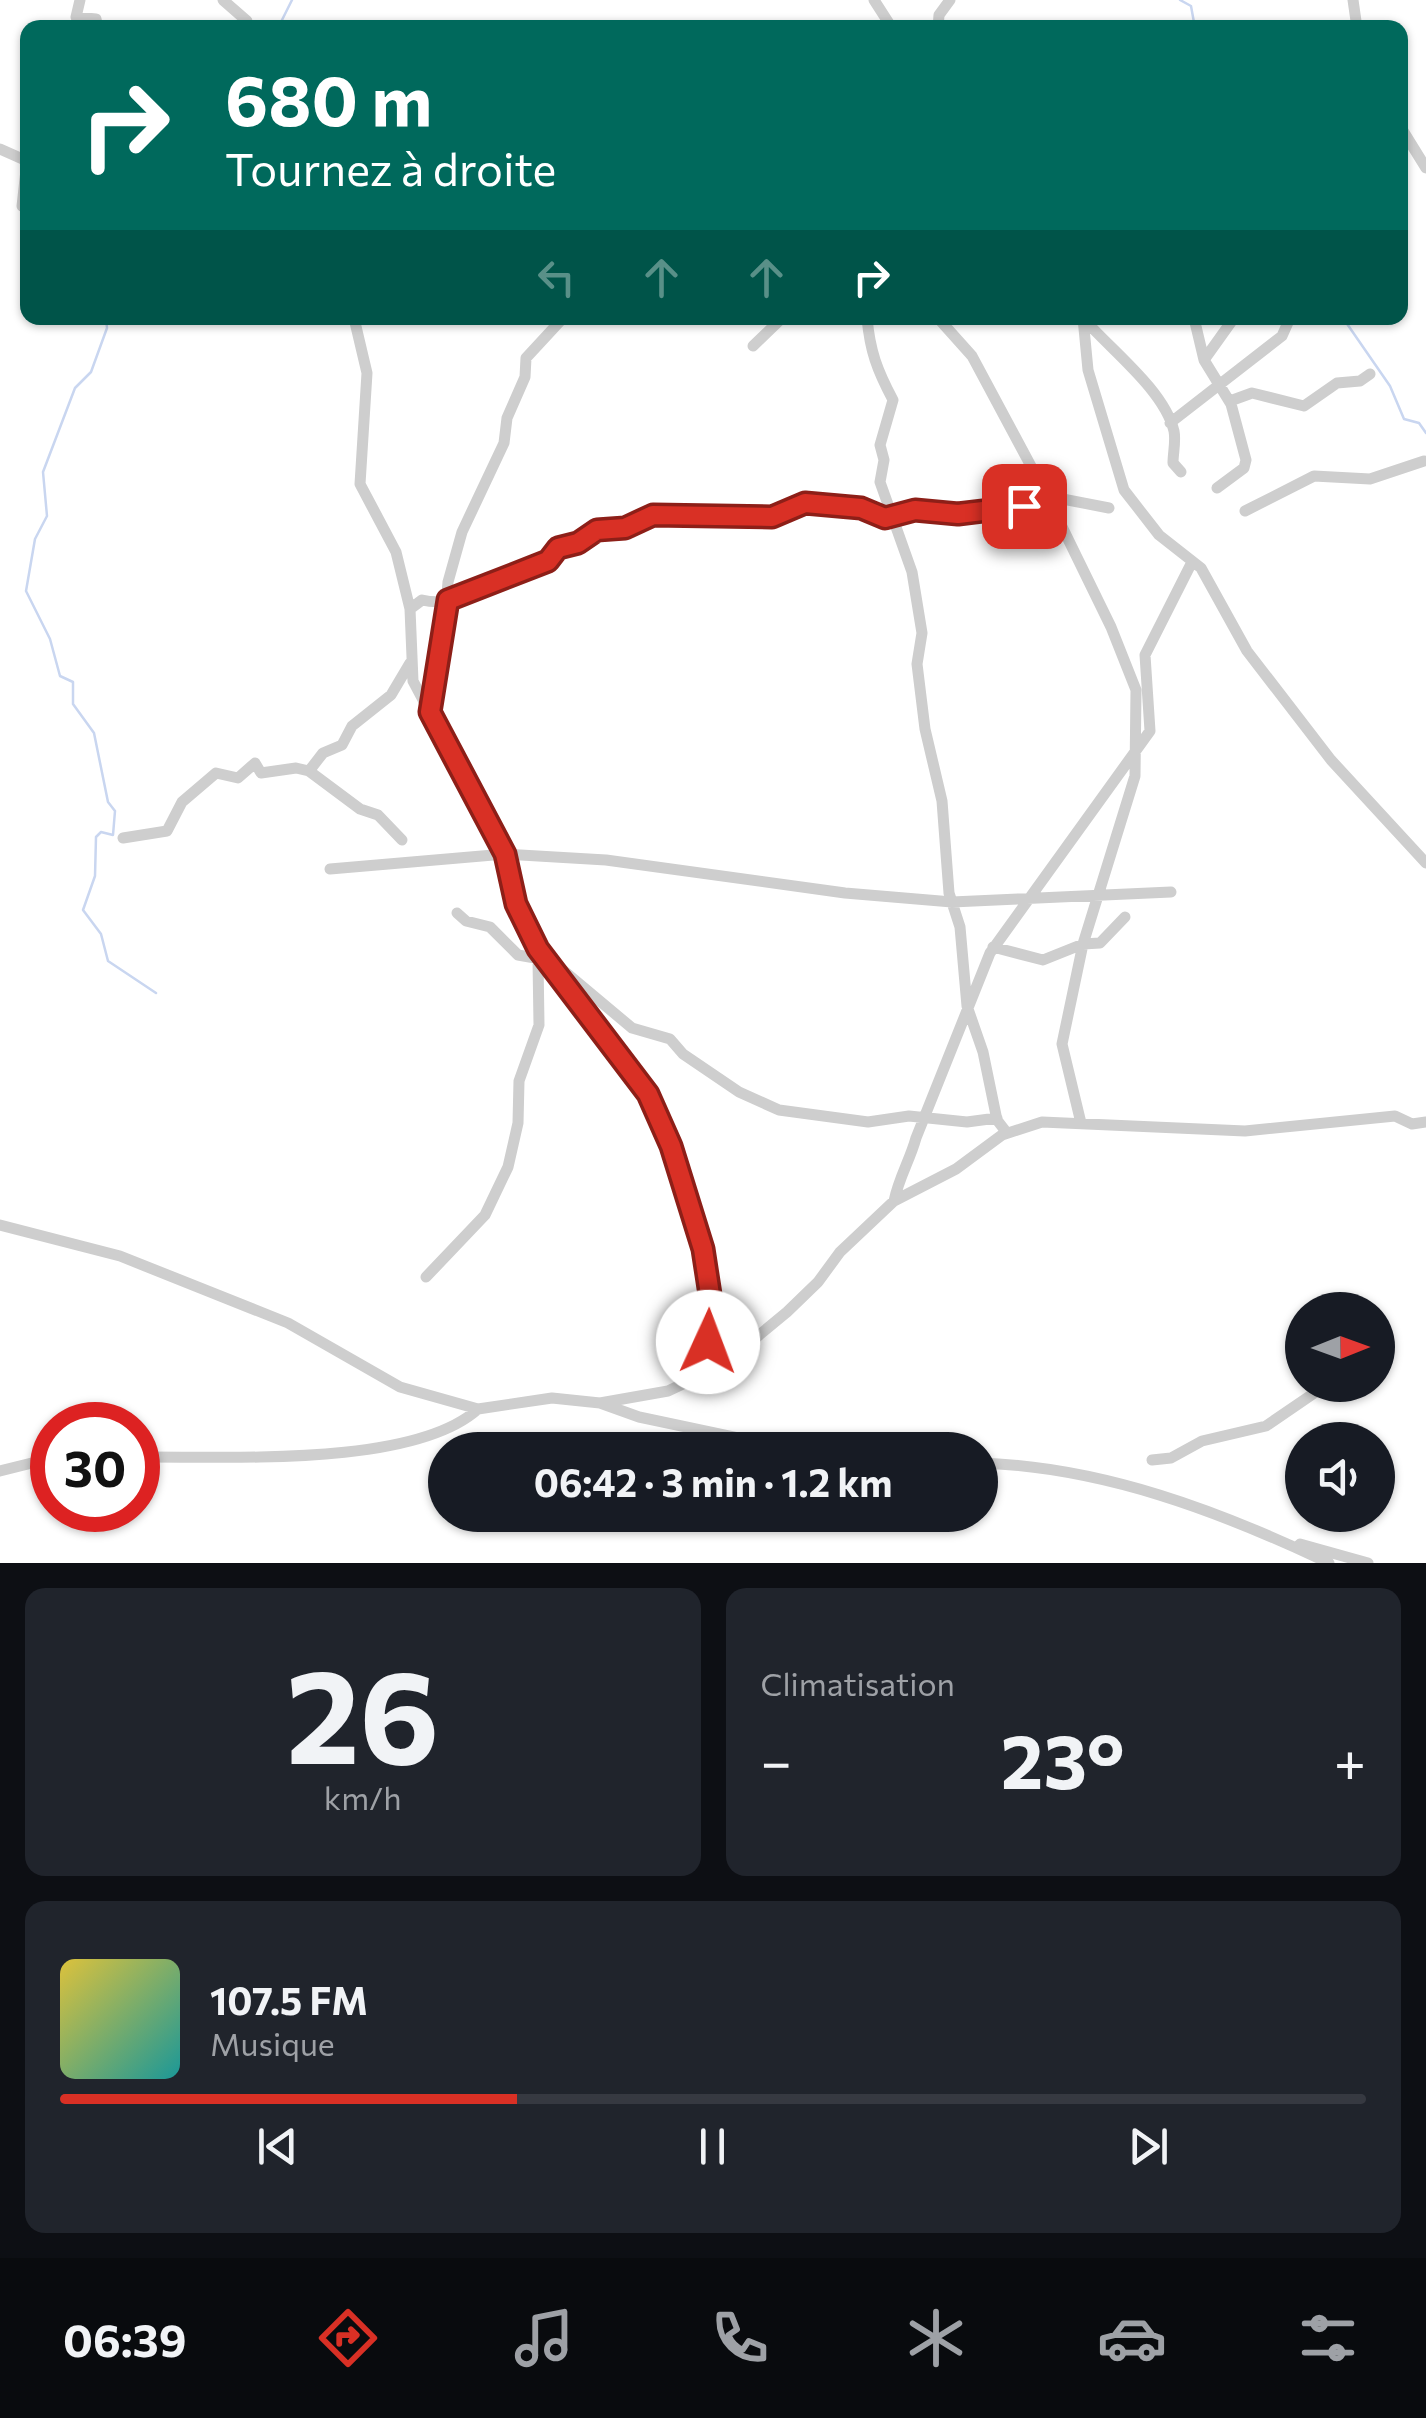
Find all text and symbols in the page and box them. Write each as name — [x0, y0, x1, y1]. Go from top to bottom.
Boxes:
text: 680 m — [225, 55, 432, 140]
icon: right — [60, 60, 190, 190]
text: Tournez à droite — [225, 140, 556, 195]
icon: left — [529, 250, 584, 305]
icon: ahead — [634, 250, 689, 305]
icon: ahead — [739, 250, 794, 305]
icon: right — [844, 250, 899, 305]
pin — [982, 464, 1067, 549]
icon: arrive — [997, 479, 1052, 534]
position arrow — [656, 1290, 760, 1394]
north arrow — [1285, 1292, 1395, 1402]
map controls — [1285, 1292, 1395, 1532]
speed limit sign: 30 — [30, 1402, 160, 1532]
button: sound — [1285, 1422, 1395, 1532]
text: 06:42 · 3 min · 1.2 km — [534, 1458, 892, 1505]
text: 26 — [286, 1632, 439, 1791]
text: Climatisation — [761, 1663, 955, 1703]
text: 23° — [1001, 1713, 1125, 1804]
text: − — [761, 1726, 792, 1793]
text: + — [1334, 1726, 1366, 1793]
text: km/h — [324, 1777, 402, 1817]
text: 107.5 FM — [210, 1976, 368, 2023]
text: Musique — [210, 2023, 335, 2063]
icon: previous — [250, 2119, 305, 2174]
icon: pause — [685, 2119, 740, 2174]
icon: next — [1121, 2119, 1176, 2174]
icon: directions — [313, 2303, 383, 2373]
icon: music — [509, 2303, 579, 2373]
icon: phone — [705, 2303, 775, 2373]
icon: climate — [901, 2303, 971, 2373]
icon: car — [1097, 2303, 1167, 2373]
icon: filters — [1293, 2303, 1363, 2373]
text: 06:39 — [63, 2311, 187, 2366]

